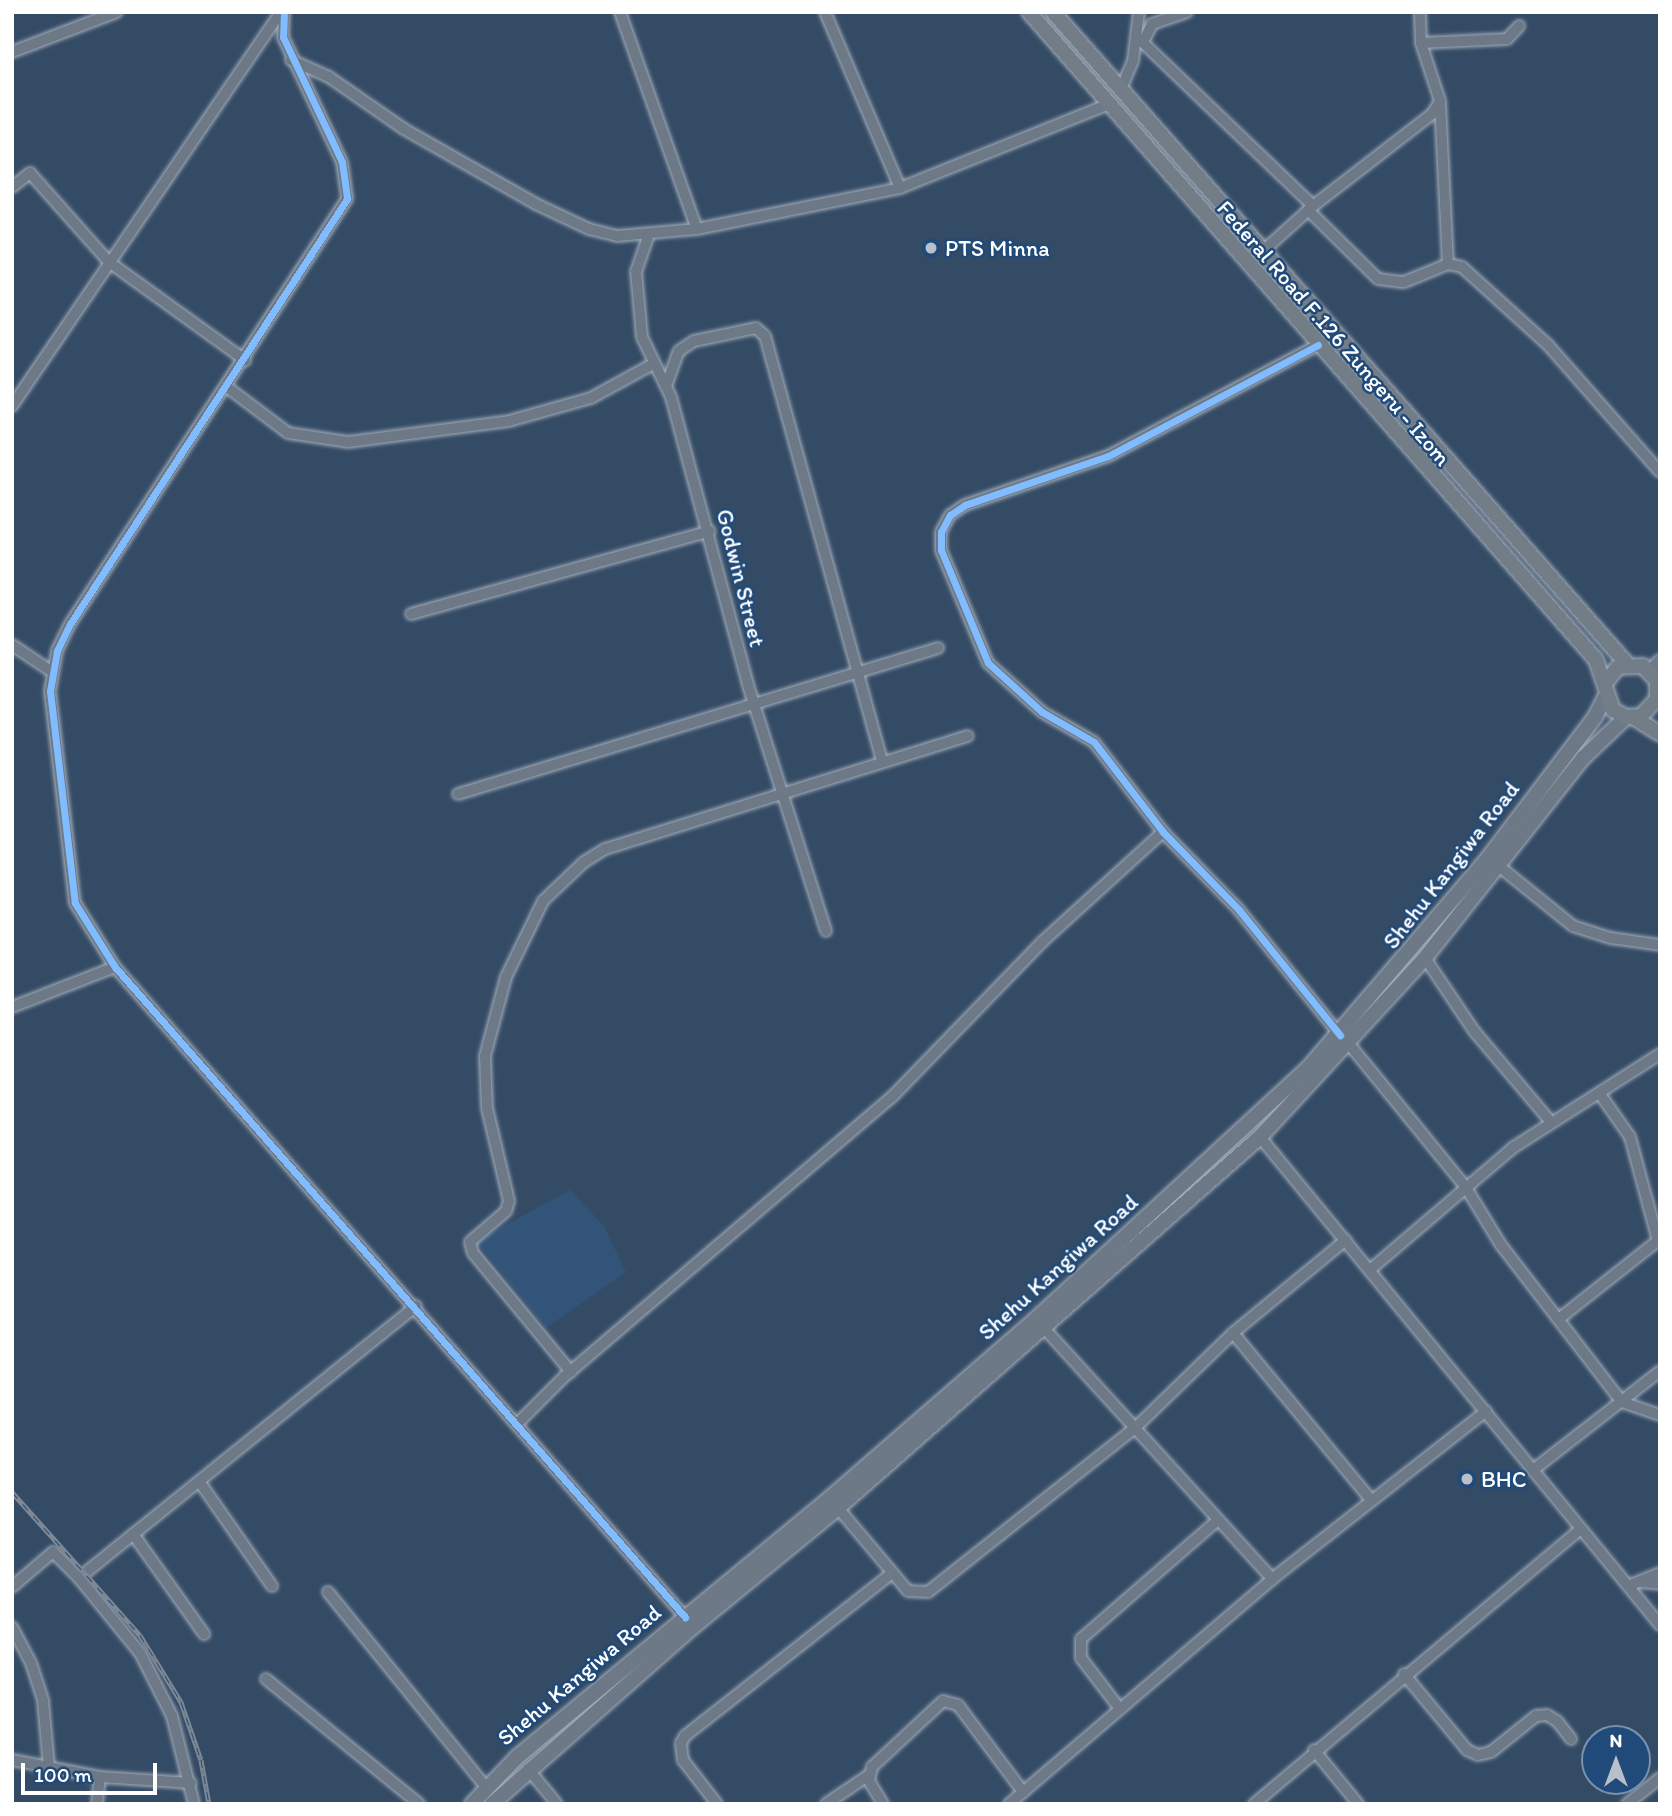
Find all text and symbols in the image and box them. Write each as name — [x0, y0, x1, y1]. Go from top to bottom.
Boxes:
street label: Federal Road F.126 Zungeru - Izom — [1211, 195, 1457, 471]
place label: PTS Minna — [945, 234, 1050, 262]
marker: PTS Minna — [923, 240, 939, 256]
street label: Godwin Street — [711, 506, 771, 650]
street label: Shehu Kangiwa Road — [1377, 776, 1525, 954]
street label: Shehu Kangiwa Road — [972, 1188, 1144, 1346]
place label: BHC — [1481, 1465, 1527, 1493]
marker: BHC — [1459, 1471, 1475, 1487]
street label: Shehu Kangiwa Road — [491, 1598, 667, 1752]
north arrow — [1581, 1725, 1651, 1795]
text: N — [1610, 1729, 1622, 1752]
scale bar — [24, 1750, 161, 1794]
text: 100 m — [34, 1762, 92, 1787]

